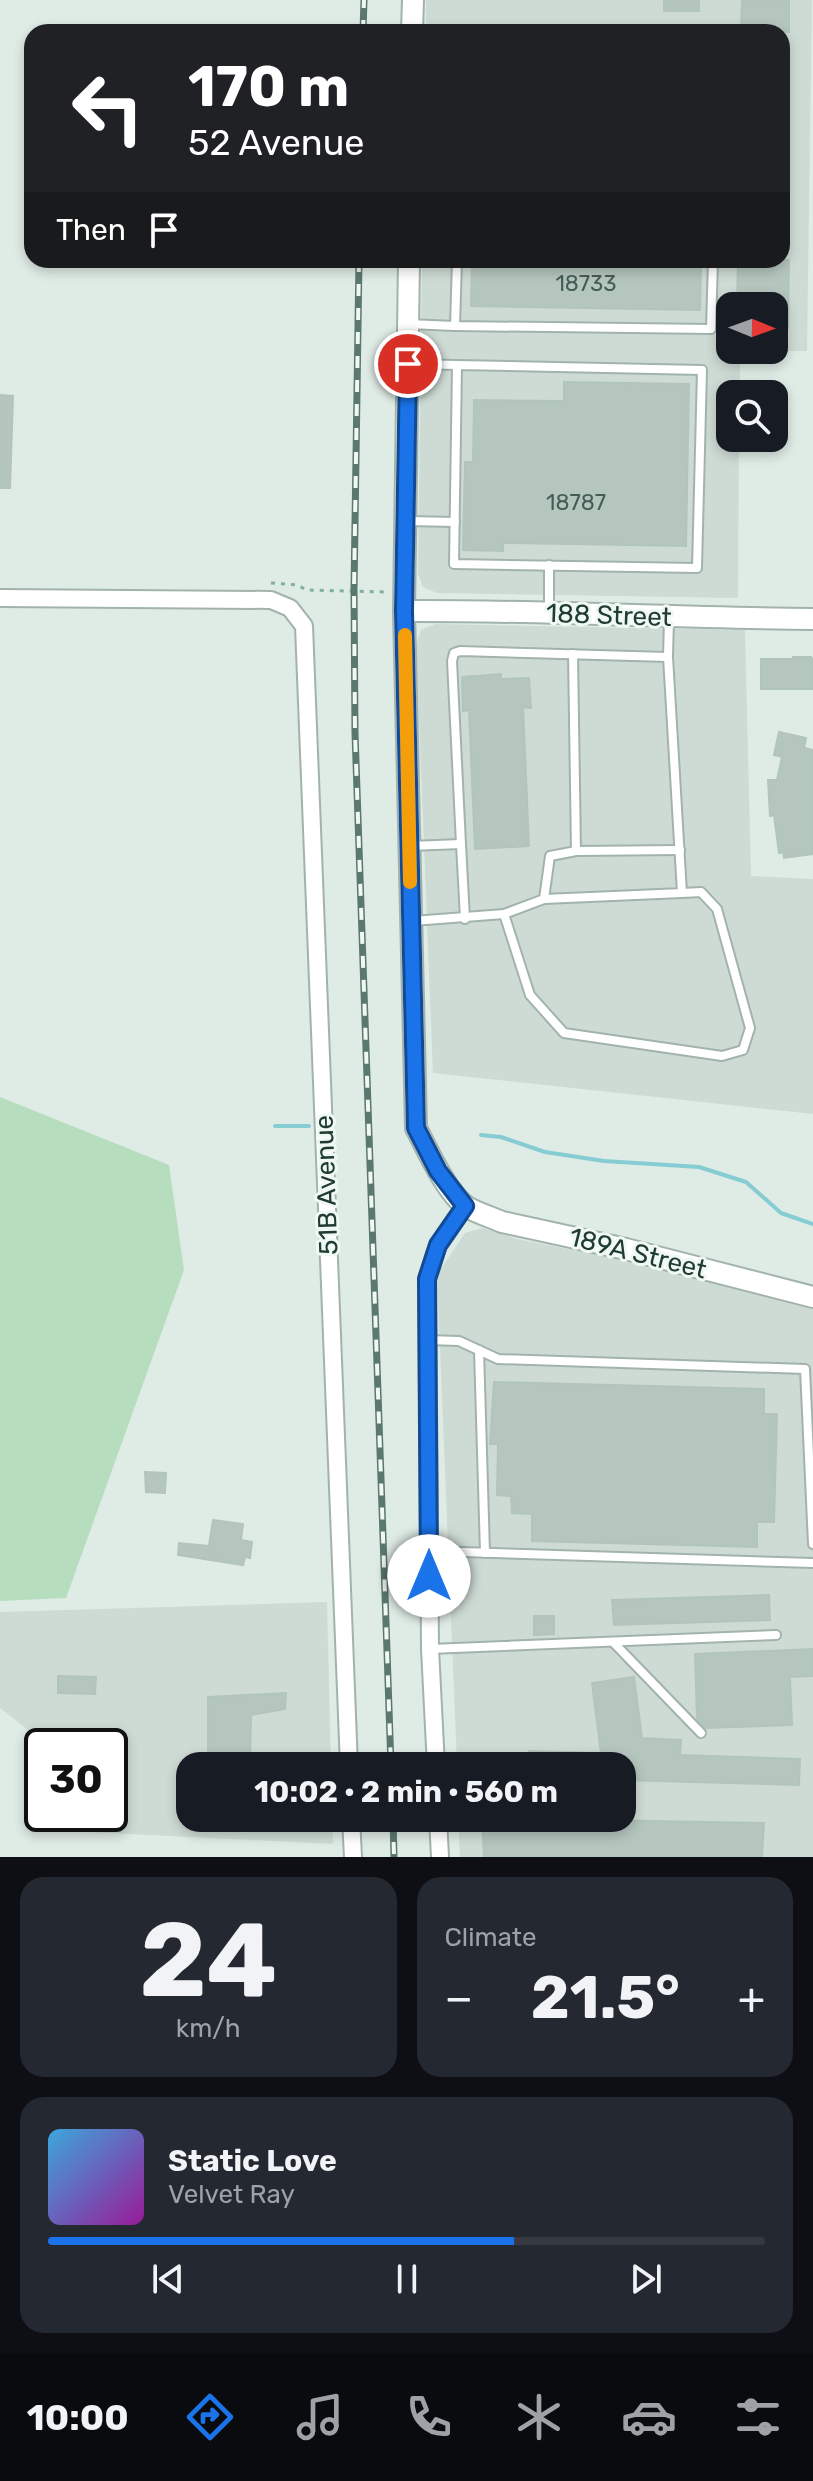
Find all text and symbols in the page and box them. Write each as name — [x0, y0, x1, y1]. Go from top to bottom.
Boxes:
text: 170 m — [188, 54, 349, 120]
icon: left — [56, 56, 160, 160]
text: 52 Avenue — [188, 121, 364, 164]
icon: arrive — [142, 208, 186, 252]
text: Then — [56, 212, 126, 248]
house number: 18733 — [555, 270, 617, 297]
north arrow — [716, 292, 788, 364]
map controls — [716, 292, 788, 452]
pin — [374, 330, 442, 398]
icon: arrive — [386, 342, 430, 386]
button: search — [716, 380, 788, 452]
house number: 18787 — [546, 489, 606, 516]
street label: 188 Street — [546, 598, 672, 633]
street label: 51B Avenue — [309, 1114, 344, 1256]
street label: 189A Street — [566, 1221, 710, 1286]
position arrow — [387, 1534, 471, 1618]
speed limit sign: 30 — [24, 1728, 128, 1832]
text: 10:02 · 2 min · 560 m — [254, 1774, 558, 1810]
text: 24 — [139, 1899, 277, 2022]
text: Climate — [445, 1922, 537, 1953]
text: 21.5° — [531, 1962, 680, 2033]
text: − — [445, 1972, 473, 2024]
text: + — [738, 1972, 765, 2024]
text: km/h — [176, 2013, 241, 2044]
text: Static Love — [168, 2143, 337, 2179]
text: Velvet Ray — [168, 2179, 295, 2210]
icon: previous — [146, 2257, 190, 2301]
icon: pause — [385, 2257, 429, 2301]
icon: next — [624, 2257, 668, 2301]
icon: directions — [182, 2389, 238, 2445]
icon: music — [292, 2389, 348, 2445]
icon: phone — [401, 2389, 457, 2445]
icon: climate — [511, 2389, 567, 2445]
icon: car — [621, 2389, 677, 2445]
icon: filters — [730, 2389, 786, 2445]
text: 10:00 — [27, 2396, 129, 2439]

